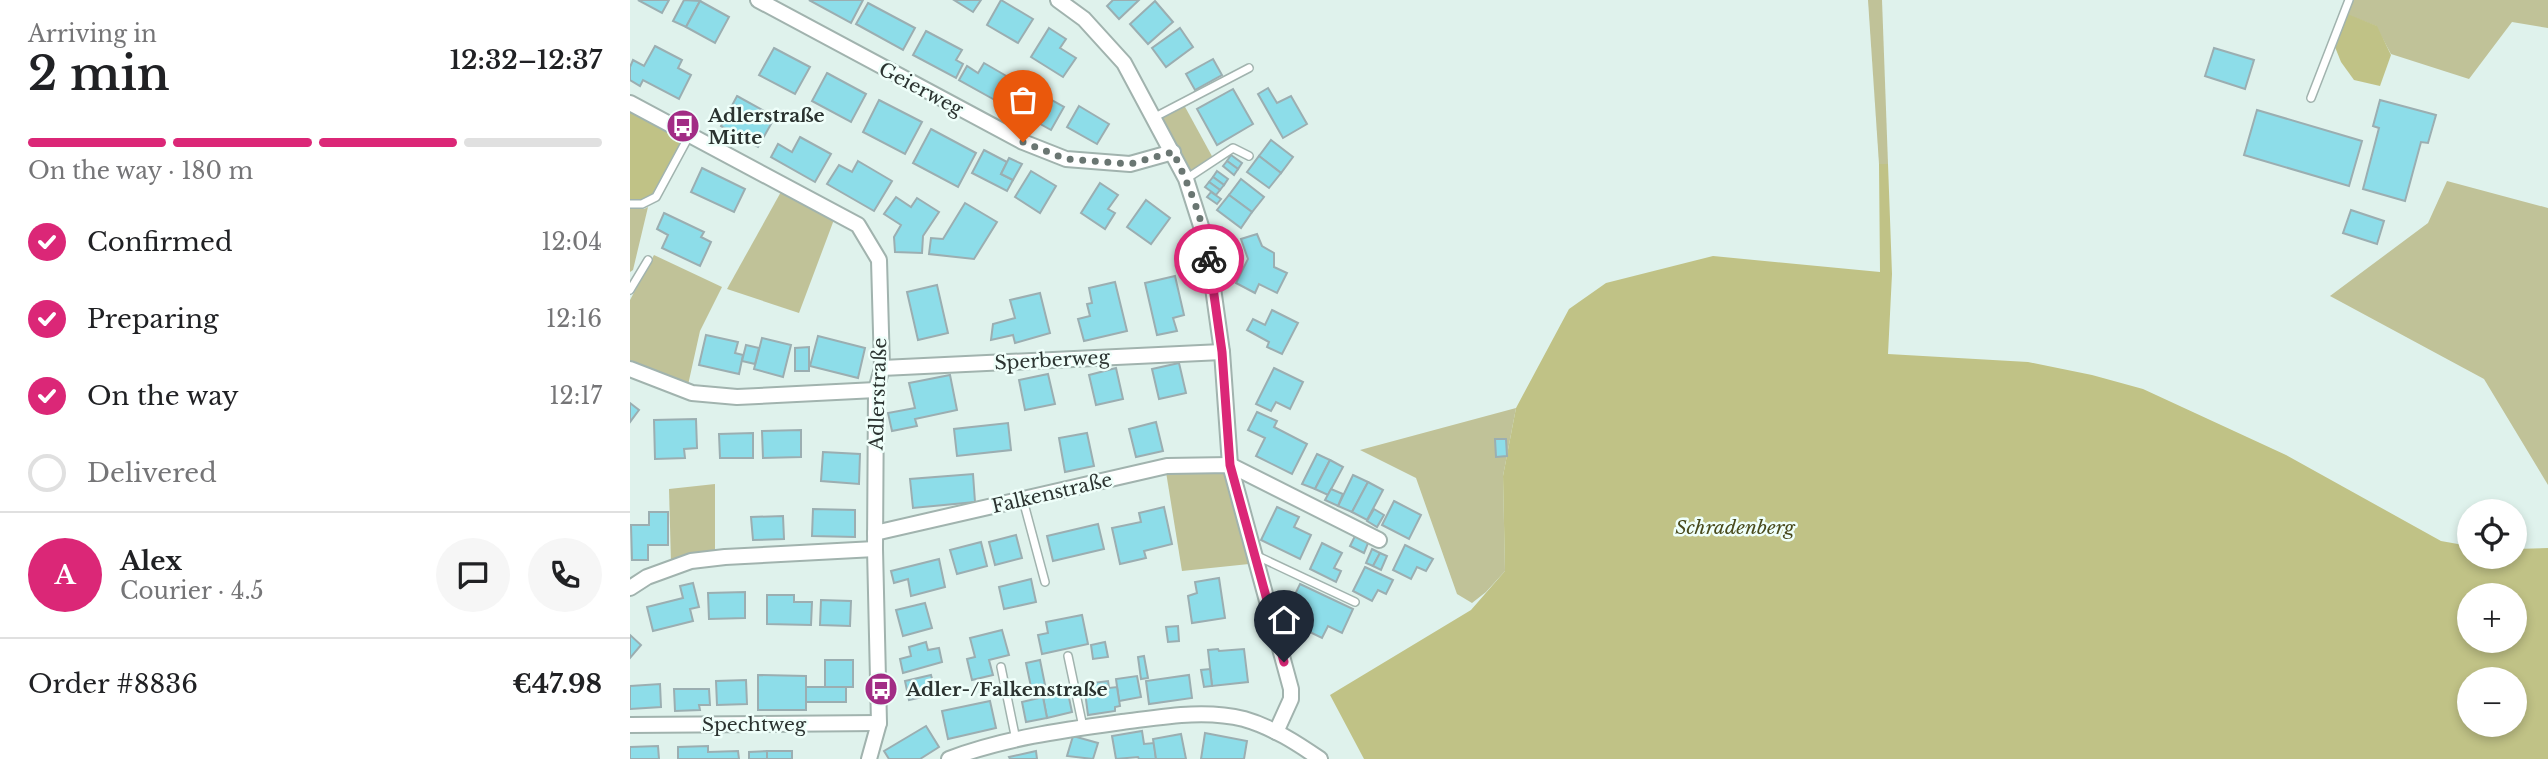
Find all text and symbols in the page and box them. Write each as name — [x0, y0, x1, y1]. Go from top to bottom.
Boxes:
text: Arriving in — [28, 20, 157, 48]
text: 12:32–12:37 — [449, 44, 602, 76]
text: 2 min — [28, 45, 170, 102]
street label: Geierweg — [875, 57, 968, 121]
pin — [993, 70, 1053, 142]
icon: bag — [1004, 81, 1042, 119]
place label: Adlerstraße Mitte — [707, 104, 825, 149]
bus stop icon: Adlerstraße Mitte — [664, 107, 702, 145]
text: On the way · 180 m — [28, 157, 253, 185]
icon: check — [28, 223, 66, 261]
courier — [1174, 224, 1244, 294]
text: Confirmed — [87, 226, 232, 258]
text: 12:04 — [541, 228, 602, 256]
icon: bike — [1190, 240, 1228, 278]
icon: check — [28, 300, 66, 338]
text: Preparing — [87, 303, 219, 335]
text: 12:16 — [546, 305, 602, 333]
street label: Adlerstraße — [865, 337, 891, 452]
street label: Sperberweg — [994, 345, 1111, 375]
icon: check — [28, 377, 66, 415]
text: On the way — [87, 380, 239, 412]
text: 12:17 — [549, 382, 602, 410]
text: Delivered — [87, 457, 217, 489]
street label: Falkenstraße — [989, 468, 1115, 518]
map controls — [2457, 499, 2527, 737]
button: locate — [2457, 499, 2527, 569]
park label: Schradenberg — [1675, 516, 1796, 539]
button: chat — [436, 538, 510, 612]
button: phone — [528, 538, 602, 612]
text: Alex — [120, 545, 182, 577]
text: A — [54, 559, 76, 591]
text: Courier · 4.5 — [120, 577, 264, 605]
button: + — [2457, 583, 2527, 653]
pin — [1254, 590, 1314, 662]
icon: home — [1265, 601, 1303, 639]
button: − — [2457, 667, 2527, 737]
text: Order #8836 — [28, 668, 198, 700]
text: €47.98 — [512, 668, 602, 700]
bus stop icon: Adler-/Falkenstraße — [862, 670, 900, 708]
place label: Adler-/Falkenstraße — [905, 678, 1108, 701]
street label: Spechtweg — [702, 713, 807, 736]

